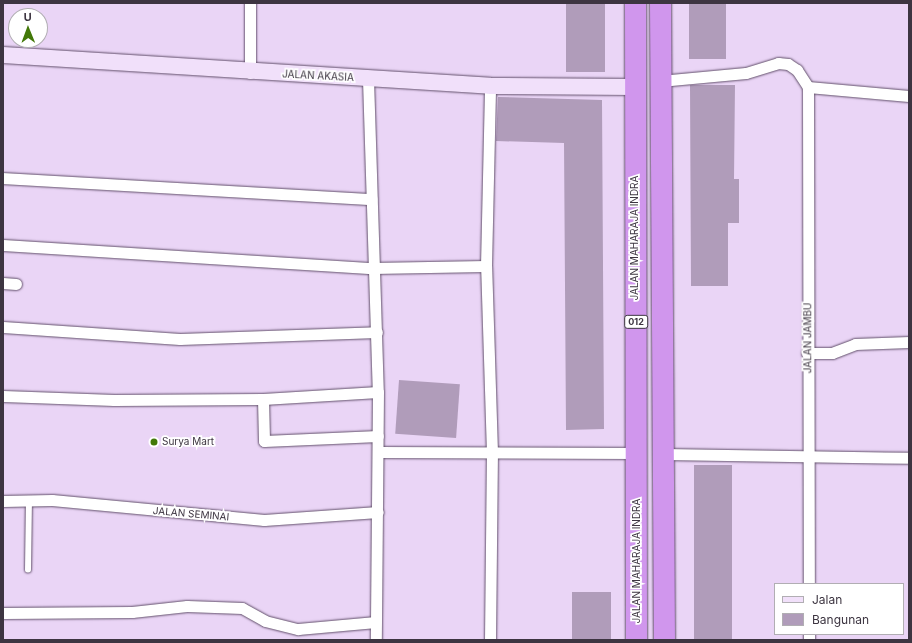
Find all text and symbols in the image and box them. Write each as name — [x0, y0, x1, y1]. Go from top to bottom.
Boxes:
north arrow — [8, 8, 48, 48]
text: U — [24, 10, 32, 24]
street label: JALAN AKASIA — [282, 68, 354, 84]
street label: JALAN MAHARAJA INDRA — [629, 176, 641, 300]
street label: JALAN JAMBU — [802, 303, 814, 373]
road number: 012 — [624, 315, 648, 329]
place label: Surya Mart — [162, 436, 214, 448]
marker: Surya Mart — [149, 437, 159, 447]
street label: JALAN MAHARAJA INDRA — [631, 499, 643, 623]
street label: JALAN SEMINAI — [152, 505, 230, 523]
legend — [774, 583, 904, 635]
text: Jalan — [812, 592, 842, 607]
text: Bangunan — [812, 612, 869, 627]

